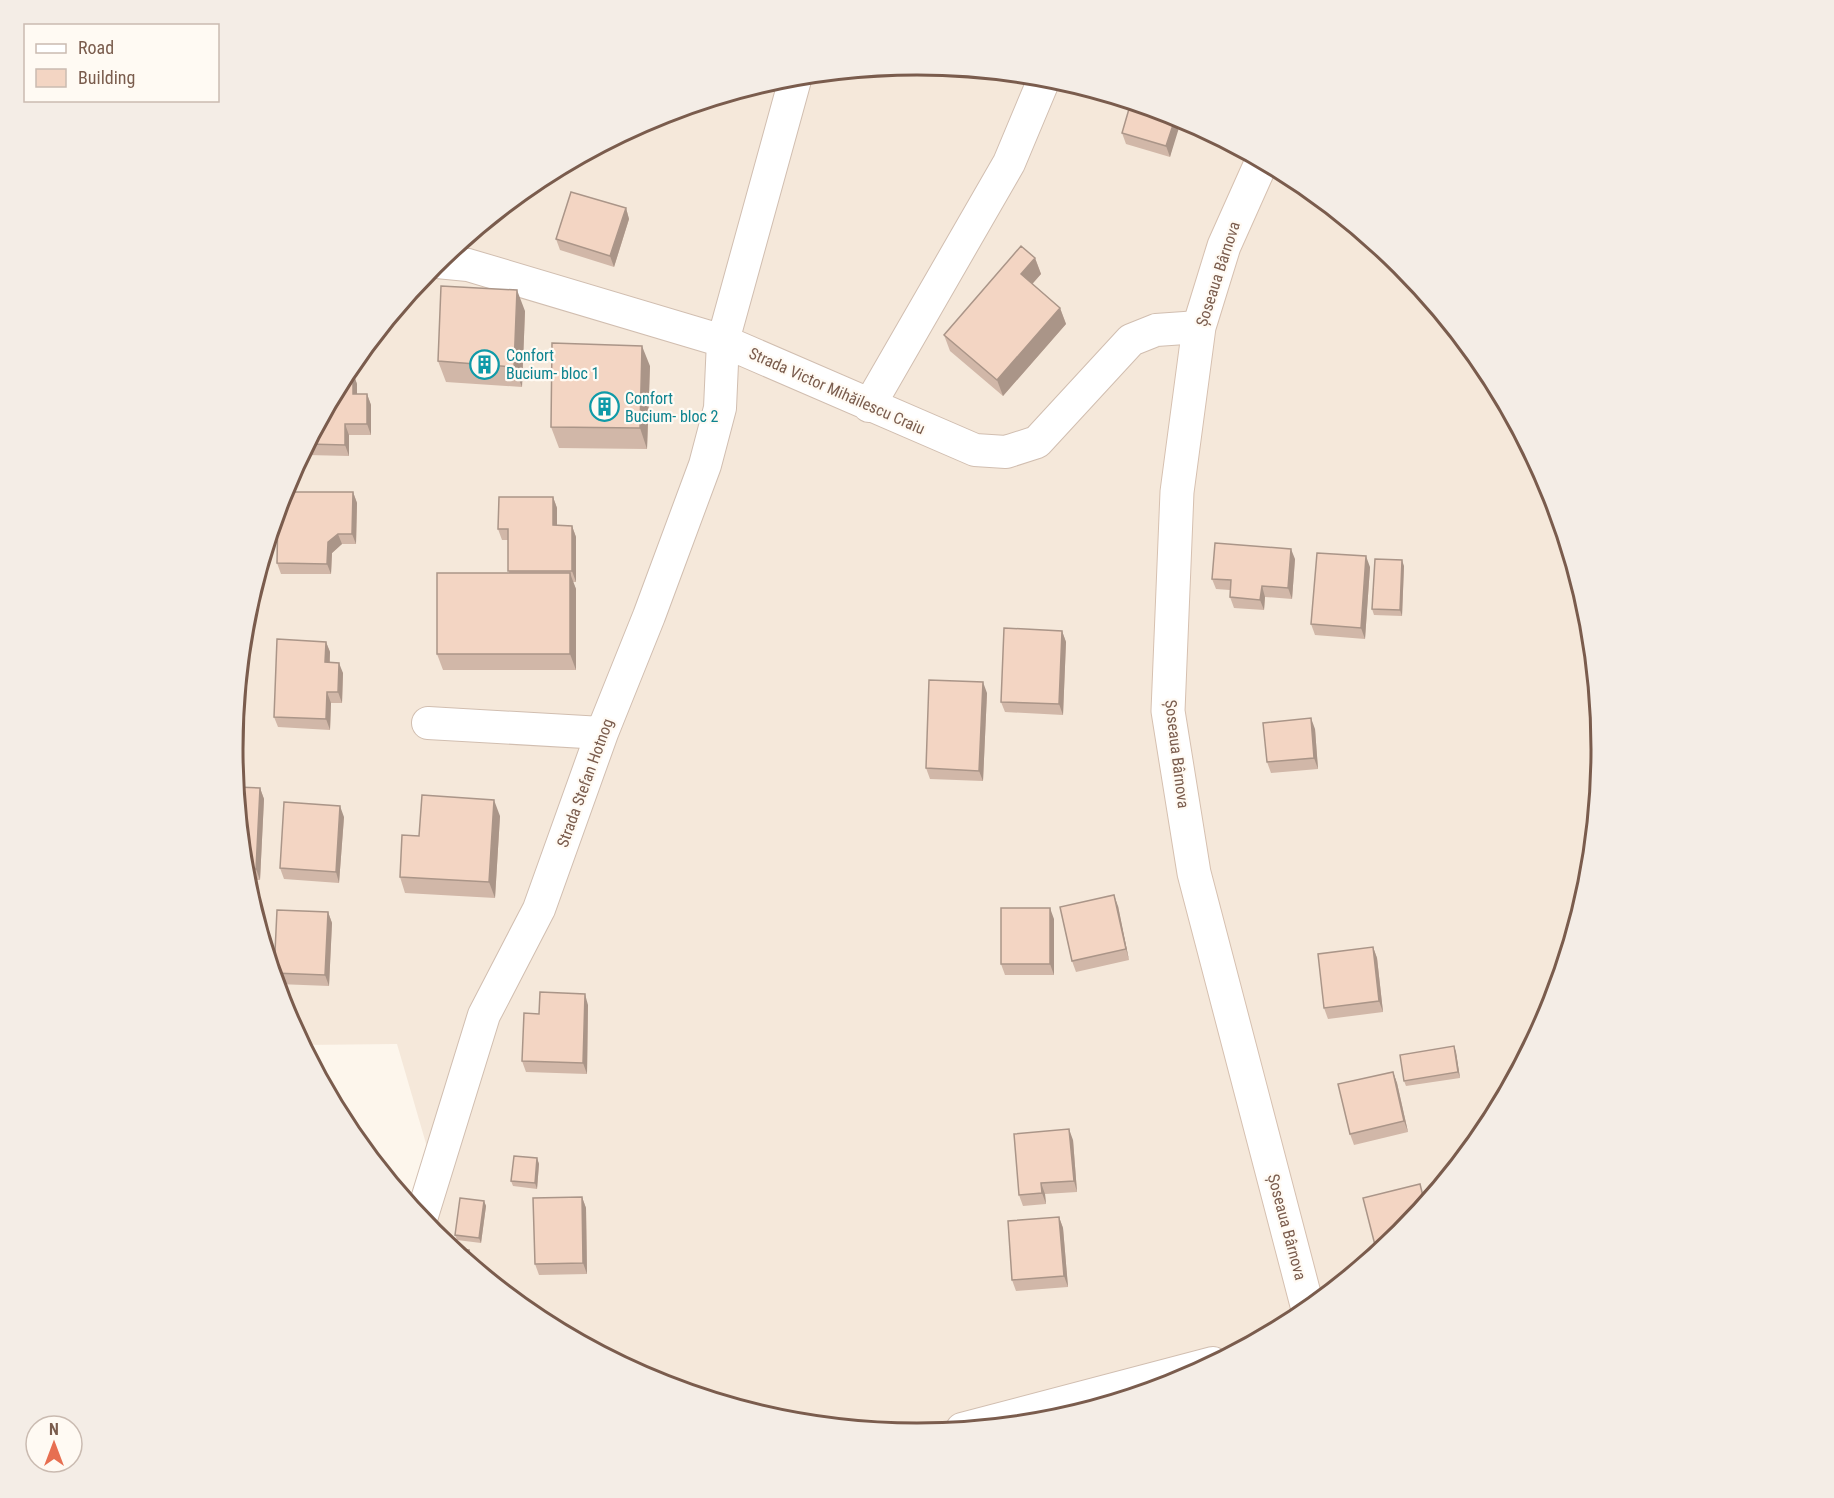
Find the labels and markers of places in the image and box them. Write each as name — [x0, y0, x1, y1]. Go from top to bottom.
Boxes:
place label: Confort Bucium- bloc 1 — [506, 346, 600, 383]
building icon: Confort Bucium- bloc 1 — [469, 348, 501, 380]
place label: Confort Bucium- bloc 2 — [625, 389, 719, 426]
building icon: Confort Bucium- bloc 2 — [588, 391, 620, 423]

